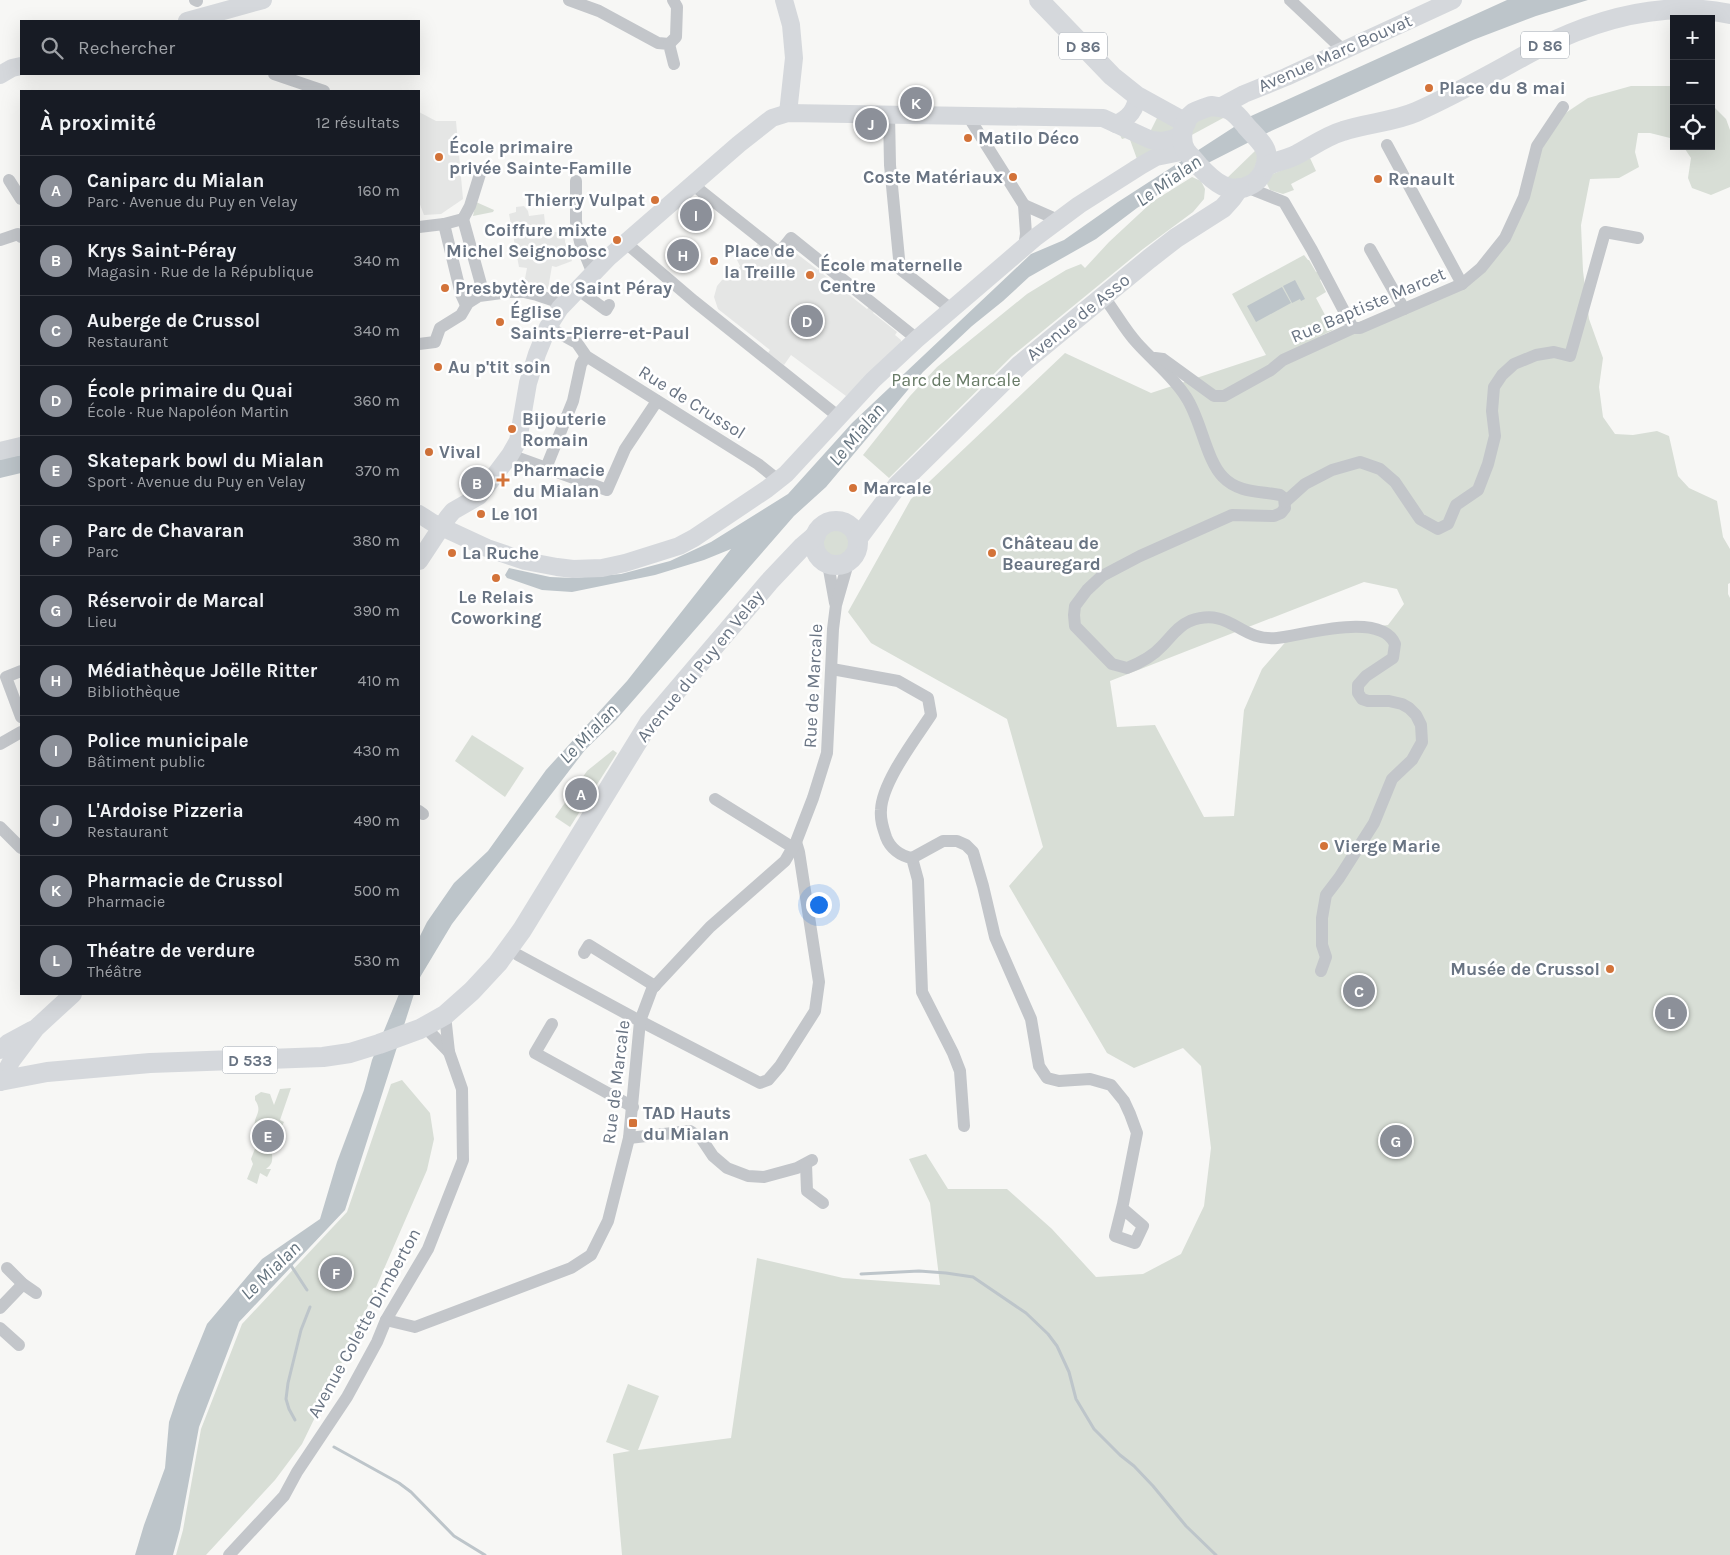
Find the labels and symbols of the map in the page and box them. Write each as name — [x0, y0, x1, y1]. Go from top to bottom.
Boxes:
street label: Avenue Marc Bouvat — [1255, 9, 1416, 97]
road number: D 86 — [1059, 32, 1107, 59]
road number: D 86 — [1521, 32, 1569, 58]
place label: Place du 8 mai — [1439, 77, 1566, 99]
marker: Place du 8 mai — [1423, 82, 1435, 94]
pin: K — [900, 84, 932, 122]
pin: J — [855, 105, 887, 143]
place label: Matilo Déco — [978, 127, 1079, 149]
marker: Matilo Déco — [962, 132, 974, 144]
place label: École primaire privée Sainte-Famille — [449, 135, 632, 179]
water label: Le Mialan — [1132, 150, 1205, 211]
marker: École primaire privée Sainte-Famille — [433, 151, 445, 163]
place label: Coste Matériaux — [863, 166, 1003, 188]
place label: Renault — [1388, 168, 1455, 190]
marker: Coste Matériaux — [1007, 171, 1019, 183]
marker: Renault — [1372, 173, 1384, 185]
place label: Thierry Vulpat — [525, 189, 645, 211]
marker: Thierry Vulpat — [649, 194, 661, 206]
pin: I — [680, 196, 712, 234]
place label: Coiffure mixte Michel Seignobosc — [446, 219, 607, 262]
marker: Coiffure mixte Michel Seignobosc — [611, 234, 623, 246]
pin: H — [667, 236, 699, 274]
place label: Place de la Treille — [724, 240, 796, 283]
place label: École maternelle Centre — [820, 253, 962, 297]
marker: Place de la Treille — [708, 255, 720, 267]
street label: Rue Baptiste Marcet — [1287, 262, 1449, 348]
marker: École maternelle Centre — [804, 269, 816, 281]
street label: Avenue de Asso — [1022, 269, 1134, 365]
place label: Presbytère de Saint Péray — [455, 277, 672, 299]
marker: Presbytère de Saint Péray — [439, 282, 451, 294]
place label: Église Saints-Pierre-et-Paul — [510, 300, 690, 344]
pin: D — [791, 302, 823, 340]
marker: Église Saints-Pierre-et-Paul — [494, 316, 506, 328]
place label: Au p'tit soin — [448, 356, 551, 378]
street label: Rue de Crussol — [634, 360, 750, 444]
marker: Au p'tit soin — [432, 361, 444, 373]
park label: Parc de Marcale — [891, 369, 1021, 391]
water label: Le Mialan — [824, 399, 889, 470]
place label: Bijouterie Romain — [522, 408, 606, 451]
marker: Bijouterie Romain — [506, 423, 518, 435]
place label: Vival — [439, 441, 481, 463]
marker: Vival — [423, 446, 435, 458]
place label: Pharmacie du Mialan — [513, 459, 605, 502]
pin: B — [461, 464, 493, 502]
marker: Pharmacie du Mialan — [497, 474, 509, 486]
place label: Marcale — [863, 477, 931, 499]
marker: Marcale — [847, 482, 859, 494]
place label: Le 101 — [491, 503, 538, 525]
marker: Le 101 — [475, 508, 487, 520]
place label: Château de Beauregard — [1002, 532, 1101, 575]
place label: La Ruche — [462, 542, 539, 564]
marker: La Ruche — [446, 547, 458, 559]
marker: Château de Beauregard — [986, 547, 998, 559]
marker: Le Relais Coworking — [490, 572, 502, 584]
street label: Avenue du Puy en Velay — [632, 585, 769, 747]
place label: Le Relais Coworking — [451, 586, 542, 629]
street label: Rue de Marcale — [799, 623, 827, 749]
water label: Le Mialan — [555, 699, 623, 768]
pin: A — [565, 775, 597, 813]
place label: Vierge Marie — [1334, 835, 1441, 857]
marker: Vierge Marie — [1318, 840, 1330, 852]
your location — [806, 892, 832, 918]
place label: Musée de Crussol — [1450, 958, 1600, 980]
marker: Musée de Crussol — [1604, 963, 1616, 975]
pin: C — [1343, 972, 1375, 1010]
pin: L — [1655, 994, 1687, 1032]
street label: Rue de Marcale — [597, 1019, 635, 1145]
road number: D 533 — [222, 1046, 278, 1074]
place label: TAD Hauts du Mialan — [643, 1102, 731, 1145]
pin: E — [252, 1117, 284, 1155]
marker: TAD Hauts du Mialan — [627, 1117, 639, 1129]
pin: G — [1380, 1122, 1412, 1160]
street label: Avenue Colette Dimberton — [303, 1224, 425, 1422]
water label: Le Mialan — [236, 1237, 305, 1305]
pin: F — [320, 1254, 352, 1292]

